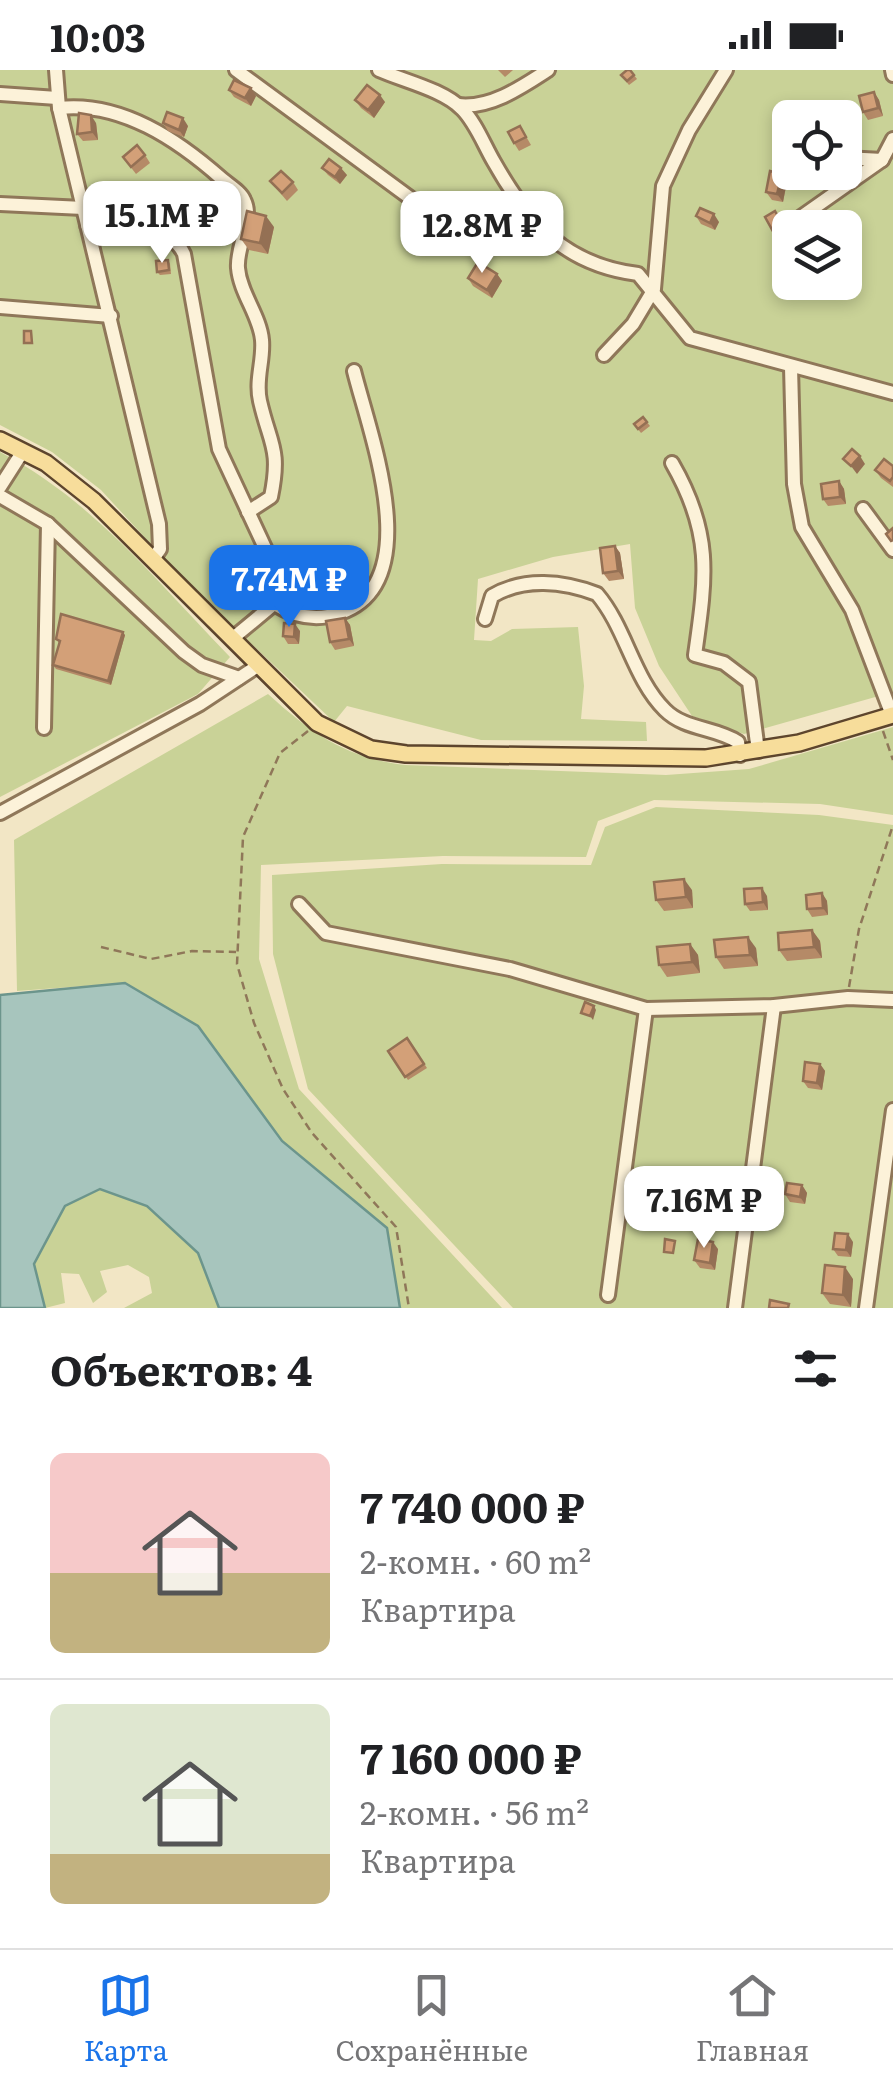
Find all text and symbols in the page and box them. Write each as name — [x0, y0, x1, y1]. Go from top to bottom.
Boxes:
text: 10:03 — [50, 7, 146, 64]
map controls — [772, 100, 862, 300]
button: locate — [772, 100, 862, 190]
pin: 15.1M ₽ — [70, 181, 254, 266]
text: 15.1M ₽ — [105, 189, 219, 237]
pin: 12.8M ₽ — [390, 191, 574, 276]
text: 12.8M ₽ — [422, 199, 542, 247]
button: layers — [772, 210, 862, 300]
pin: 7.74M ₽ — [197, 545, 381, 630]
text: 7.74M ₽ — [231, 553, 347, 601]
pin: 7.16M ₽ — [612, 1166, 796, 1251]
text: 7.16M ₽ — [646, 1174, 762, 1222]
text: Объектов: 4 — [50, 1337, 312, 1399]
icon: filters — [788, 1341, 843, 1396]
text: 7 740 000 ₽ — [360, 1474, 585, 1536]
icon: home — [130, 1493, 250, 1613]
text: 2-комн. · 60 m² — [360, 1536, 591, 1584]
text: Квартира — [360, 1584, 516, 1632]
text: 7 160 000 ₽ — [360, 1725, 581, 1787]
icon: home — [130, 1744, 250, 1864]
text: 2-комн. · 56 m² — [360, 1787, 589, 1835]
text: Квартира — [360, 1835, 516, 1883]
tab: Карта — [84, 1968, 168, 2070]
tab: Сохранённые — [335, 1968, 528, 2070]
tab: Главная — [696, 1968, 809, 2070]

